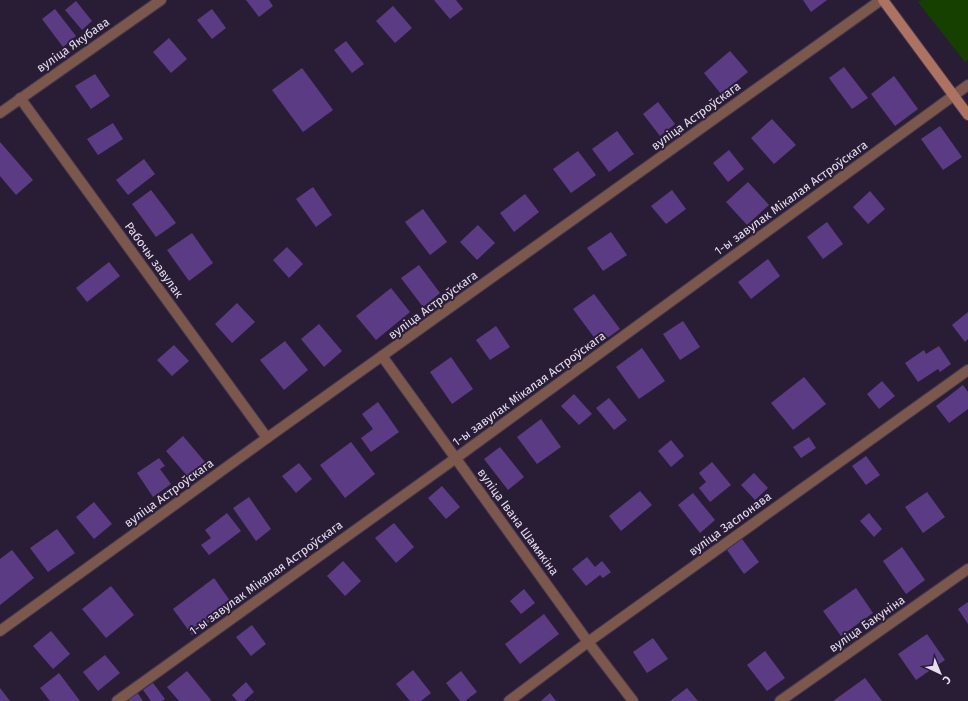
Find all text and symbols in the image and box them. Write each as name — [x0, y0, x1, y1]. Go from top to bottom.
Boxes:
street label: вуліца Якубава — [34, 15, 112, 75]
street label: вуліца Астроўскага — [649, 79, 743, 153]
street label: 1-ы завулак Мікалая Астроўскага — [712, 138, 870, 258]
street label: Рабочы завулак — [122, 220, 187, 301]
street label: вуліца Астроўскага — [386, 268, 480, 342]
street label: 1-ы завулак Мікалая Астроўскага — [450, 329, 608, 449]
street label: вуліца Астроўскага — [122, 456, 216, 530]
street label: вуліца Івана Шамякіна — [475, 466, 561, 578]
street label: вуліца Заслонава — [686, 489, 774, 559]
street label: 1-ы завулак Мікалая Астроўскага — [187, 518, 345, 638]
street label: вуліца Бакуніна — [826, 593, 908, 655]
north arrow — [920, 653, 960, 693]
text: С — [939, 673, 953, 687]

